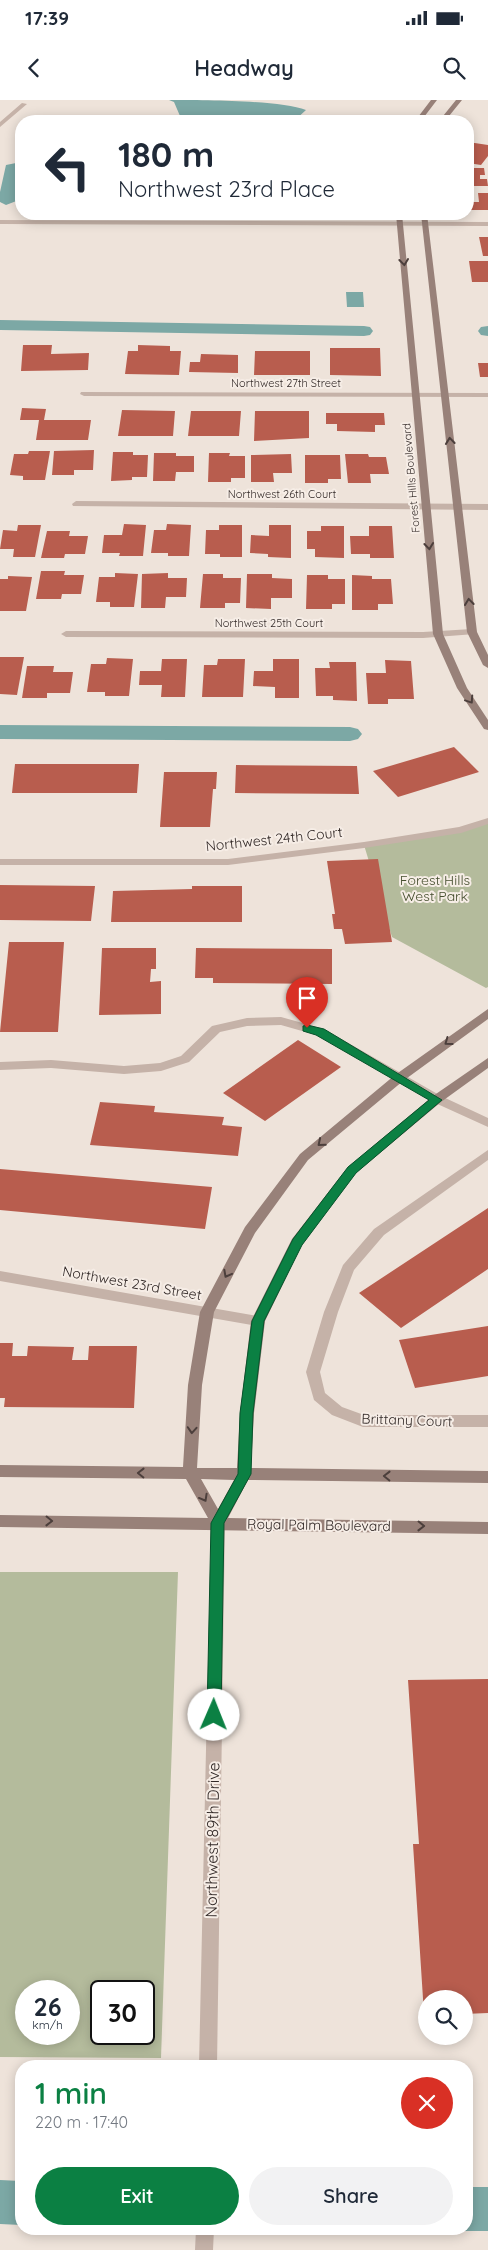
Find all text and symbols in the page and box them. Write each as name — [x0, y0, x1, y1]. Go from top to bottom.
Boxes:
text: 17:39 — [25, 6, 69, 30]
icon: back — [20, 54, 48, 82]
text: Headway — [194, 54, 294, 82]
icon: search — [440, 54, 468, 82]
text: 180 m — [118, 132, 214, 176]
icon: left — [35, 135, 100, 200]
text: Northwest 23rd Place — [118, 175, 335, 203]
one-way arrow — [398, 259, 409, 267]
street label: Northwest 27th Street — [231, 376, 341, 390]
street label: Forest Hills Boulevard — [399, 423, 423, 533]
one-way arrow — [445, 437, 456, 445]
street label: Northwest 26th Court — [228, 487, 336, 501]
one-way arrow — [423, 542, 434, 550]
one-way arrow — [464, 598, 475, 606]
street label: Northwest 25th Court — [215, 616, 323, 630]
one-way arrow — [464, 695, 474, 704]
street label: Northwest 24th Court — [205, 823, 344, 855]
park label: Forest Hills West Park — [400, 871, 470, 905]
pin — [286, 977, 328, 1028]
icon: arrive — [293, 984, 321, 1012]
one-way arrow — [445, 1036, 454, 1045]
one-way arrow — [318, 1137, 327, 1146]
street label: Northwest 23rd Street — [61, 1262, 203, 1304]
one-way arrow — [223, 1269, 233, 1278]
street label: Brittany Court — [361, 1409, 453, 1431]
one-way arrow — [187, 1427, 198, 1435]
one-way arrow — [137, 1468, 144, 1478]
one-way arrow — [383, 1471, 390, 1481]
one-way arrow — [198, 1493, 208, 1502]
street label: Royal Palm Boulevard — [247, 1515, 391, 1535]
one-way arrow — [45, 1516, 53, 1526]
one-way arrow — [417, 1521, 425, 1532]
position arrow — [187, 1688, 239, 1740]
street label: Northwest 89th Drive — [201, 1762, 223, 1918]
speed limit sign: 30 — [90, 1980, 155, 2045]
map controls — [418, 1990, 473, 2045]
button: search — [418, 1990, 473, 2045]
text: 26 — [33, 1991, 62, 2022]
text: km/h — [32, 2017, 63, 2032]
text: 1 min — [35, 2074, 107, 2112]
button: close — [401, 2077, 453, 2129]
text: 220 m · 17:40 — [35, 2112, 128, 2132]
button: Exit — [35, 2167, 239, 2225]
button: Share — [249, 2167, 453, 2225]

